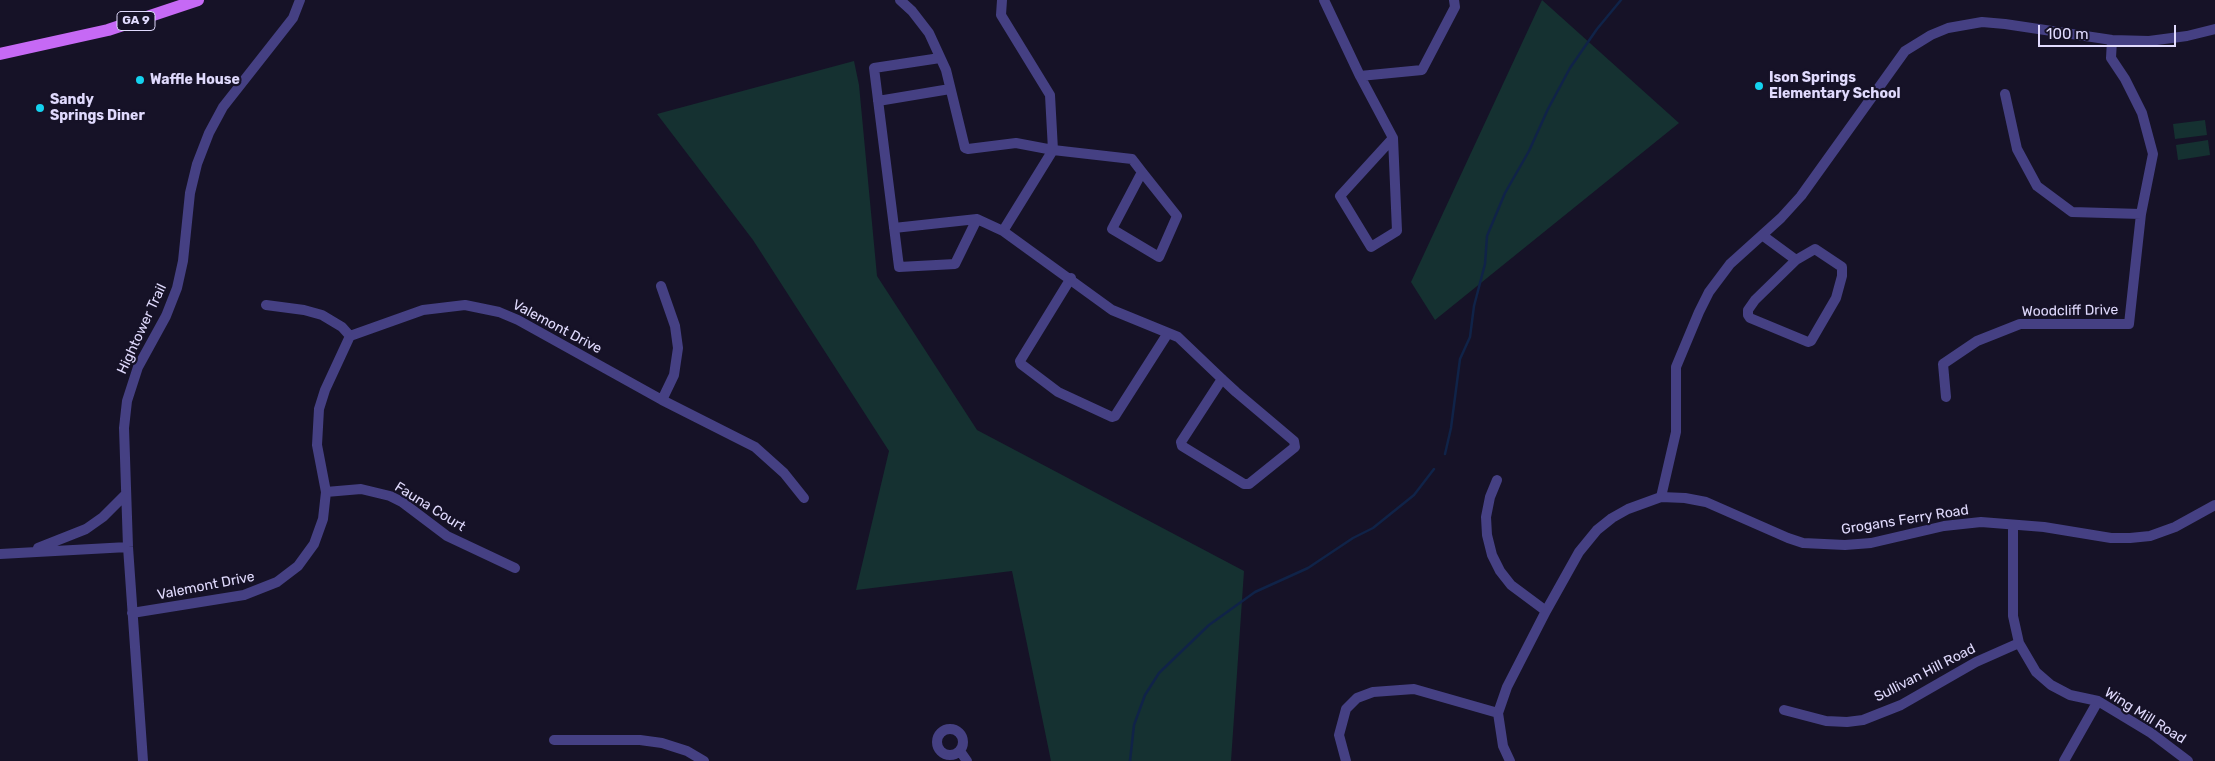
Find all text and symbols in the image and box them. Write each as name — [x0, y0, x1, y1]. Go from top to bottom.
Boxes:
road number: GA 9 — [117, 12, 155, 30]
scale bar — [2040, 15, 2178, 47]
text: 100 m — [2046, 25, 2088, 43]
place label: Ison Springs Elementary School — [1769, 70, 1901, 102]
place label: Waffle House — [150, 72, 240, 88]
marker: Waffle House — [134, 74, 146, 86]
marker: Ison Springs Elementary School — [1753, 80, 1765, 92]
place label: Sandy Springs Diner — [50, 92, 145, 124]
marker: Sandy Springs Diner — [34, 102, 46, 114]
street label: Hightower Trail — [114, 281, 170, 377]
street label: Valemont Drive — [509, 296, 605, 358]
street label: Woodcliff Drive — [2022, 302, 2118, 320]
street label: Fauna Court — [392, 479, 468, 535]
street label: Grogans Ferry Road — [1840, 502, 1970, 538]
street label: Valemont Drive — [156, 568, 256, 604]
street label: Sullivan Hill Road — [1872, 640, 1978, 706]
street label: Wing Mill Road — [2101, 684, 2189, 748]

